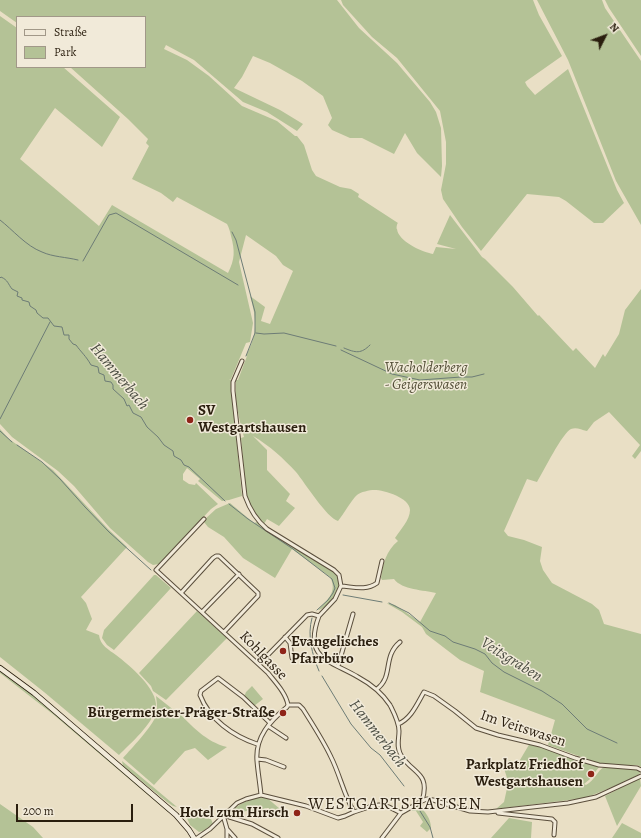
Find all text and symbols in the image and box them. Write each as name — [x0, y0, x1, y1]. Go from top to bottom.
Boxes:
legend — [16, 16, 146, 68]
north arrow — [585, 16, 625, 56]
text: N — [606, 20, 623, 36]
text: Straße — [54, 24, 87, 40]
text: Park — [54, 44, 77, 60]
water label: Hammerbach — [85, 340, 153, 414]
park label: Wacholderberg - Geigerswasen — [384, 359, 468, 394]
place label: SV Westgartshausen — [198, 402, 306, 437]
marker: SV Westgartshausen — [185, 415, 195, 425]
street label: Kohlgasse — [235, 628, 291, 684]
place label: Evangelisches Pfarrbüro — [291, 633, 379, 668]
water label: Veitsgraben — [477, 634, 545, 686]
marker: Evangelisches Pfarrbüro — [278, 646, 288, 656]
water label: Hammerbach — [344, 696, 410, 772]
place label: Bürgermeister-Präger-Straße — [88, 704, 275, 722]
street label: Im Veitswasen — [478, 707, 568, 751]
marker: Bürgermeister-Präger-Straße — [278, 708, 288, 718]
place label: Parkplatz Friedhof Westgartshausen — [466, 756, 583, 791]
marker: Parkplatz Friedhof Westgartshausen — [586, 769, 596, 779]
district label: WESTGARTSHAUSEN — [308, 795, 482, 815]
scale bar — [18, 796, 135, 822]
text: 200 m — [23, 803, 54, 819]
place label: Hotel zum Hirsch — [179, 804, 289, 822]
marker: Hotel zum Hirsch — [292, 808, 302, 818]

